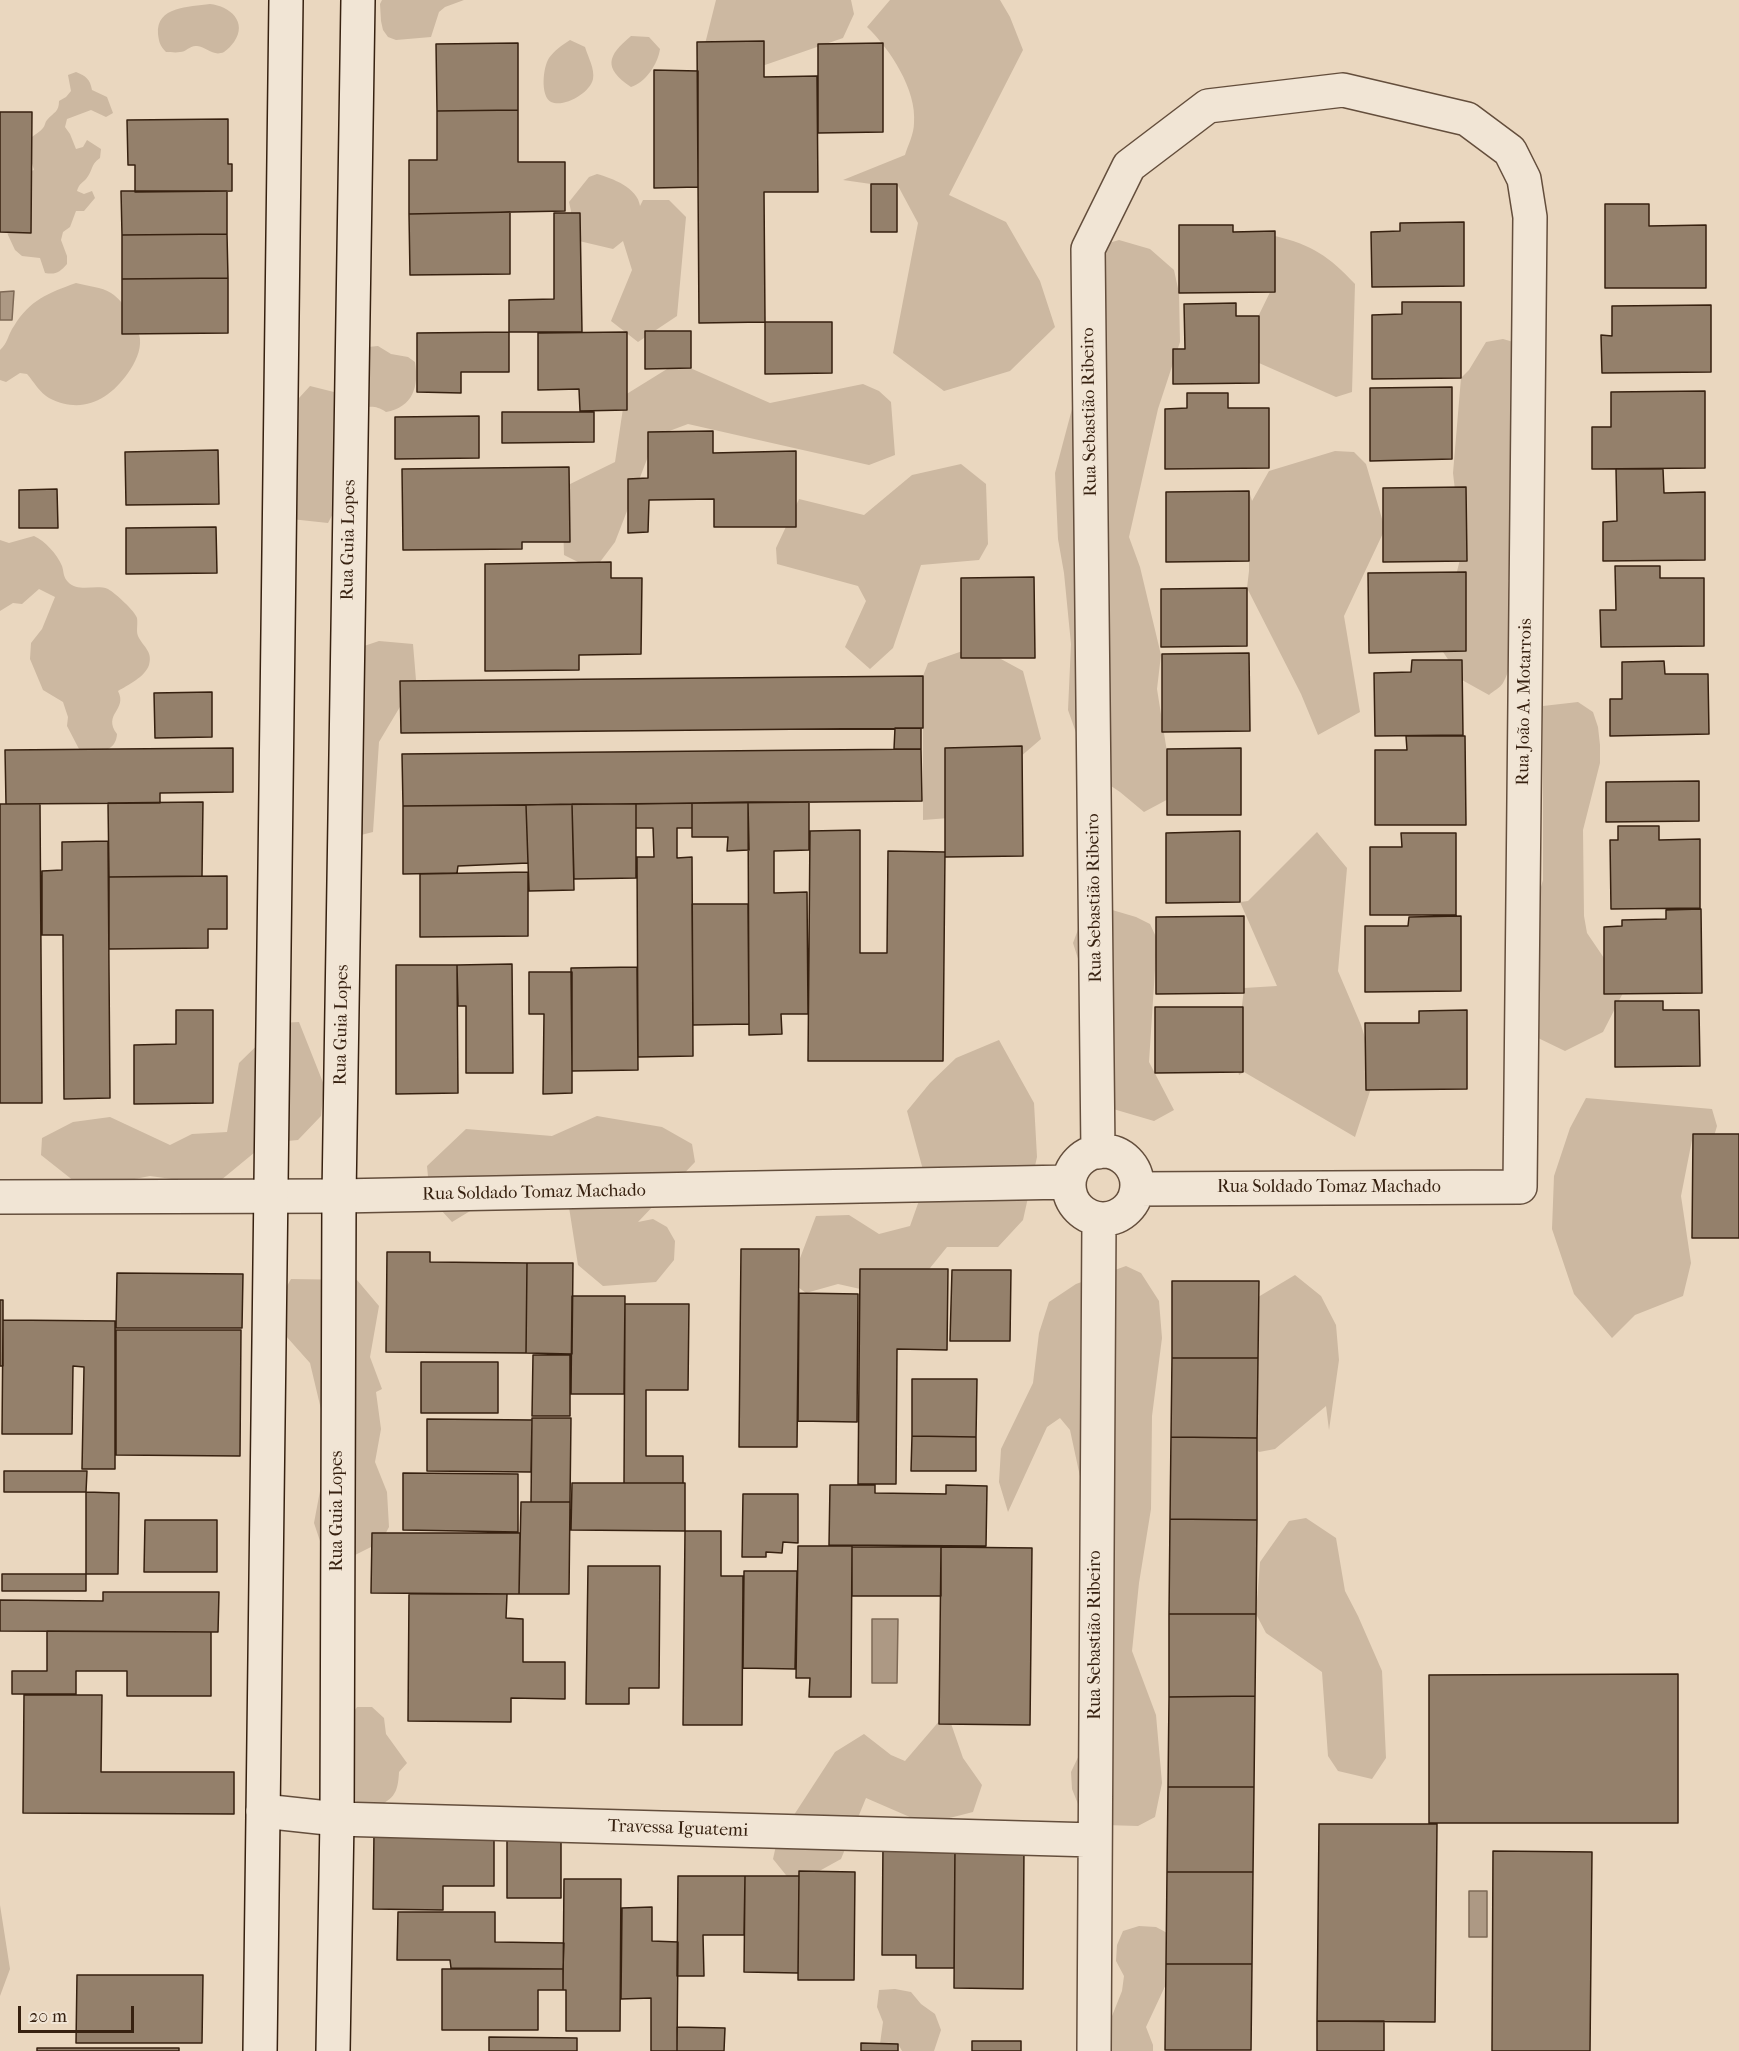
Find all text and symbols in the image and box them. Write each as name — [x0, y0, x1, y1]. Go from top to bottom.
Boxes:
street label: Rua Sebastião Ribeiro — [1078, 327, 1102, 497]
street label: Rua Guia Lopes — [337, 479, 361, 601]
street label: Rua João A. Motarrois — [1513, 618, 1537, 786]
street label: Rua Sebastião Ribeiro — [1083, 813, 1107, 983]
street label: Rua Guia Lopes — [330, 964, 354, 1086]
street label: Rua Soldado Tomaz Machado — [1217, 1177, 1441, 1199]
street label: Rua Soldado Tomaz Machado — [422, 1180, 646, 1206]
street label: Rua Guia Lopes — [327, 1451, 349, 1571]
street label: Rua Sebastião Ribeiro — [1085, 1550, 1107, 1720]
street label: Travessa Iguatemi — [607, 1816, 749, 1842]
scale bar — [21, 1994, 136, 2032]
text: 20 m — [29, 2006, 67, 2027]

